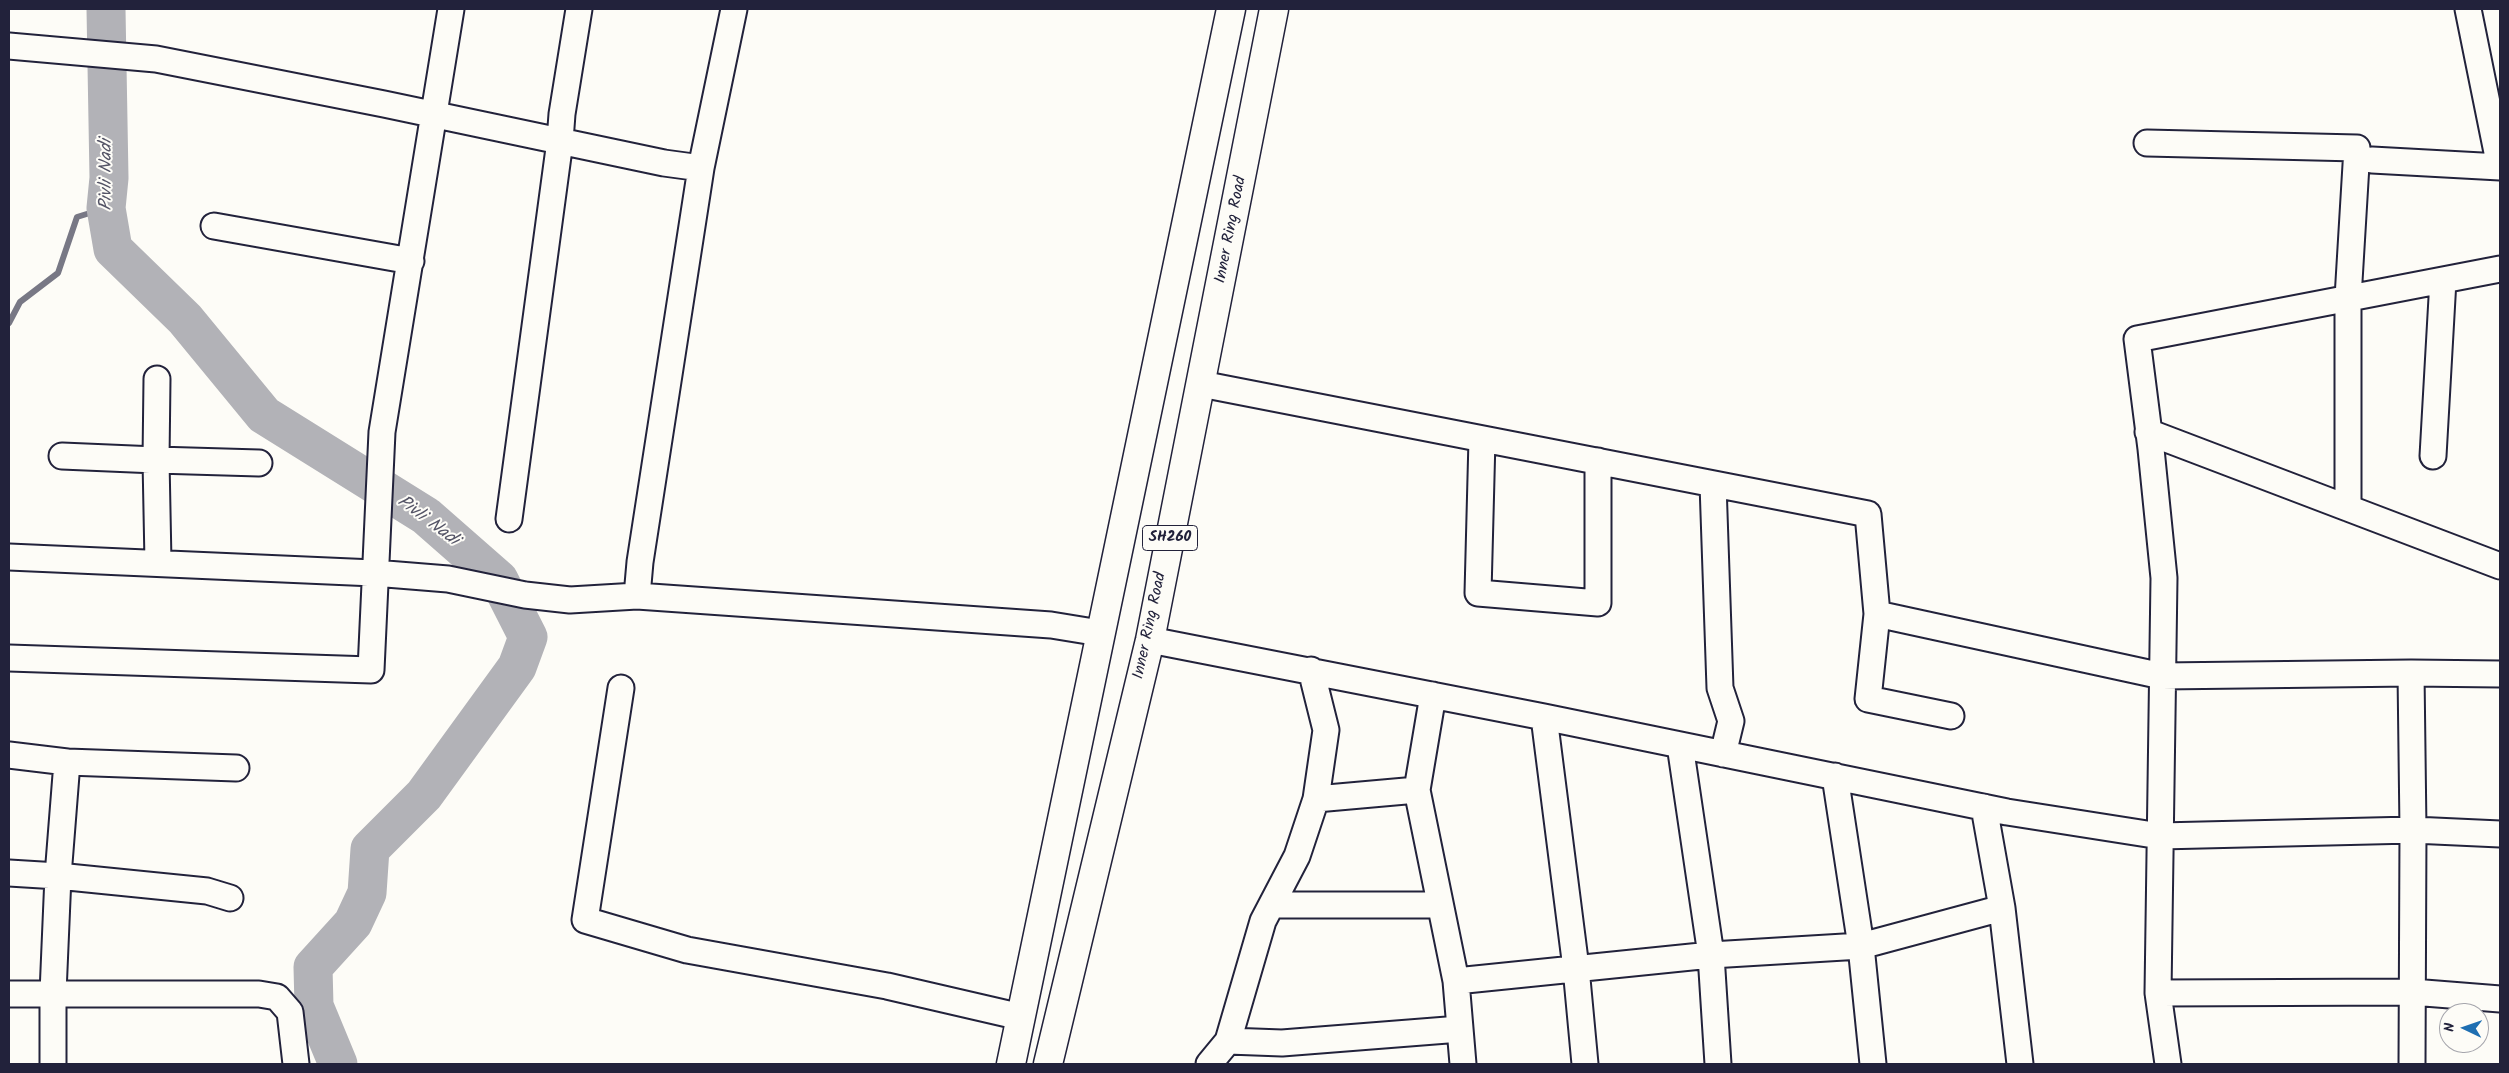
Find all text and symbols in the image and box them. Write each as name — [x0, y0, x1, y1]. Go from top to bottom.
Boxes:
water label: Pivli Nadi — [97, 139, 119, 211]
street label: Inner Ring Road — [1212, 175, 1252, 285]
water label: Pivli Nadi — [392, 492, 462, 552]
road number: SH260 — [1142, 526, 1198, 550]
street label: Inner Ring Road — [1130, 571, 1172, 681]
north arrow — [2439, 1003, 2489, 1053]
text: N — [2439, 1022, 2461, 1032]

